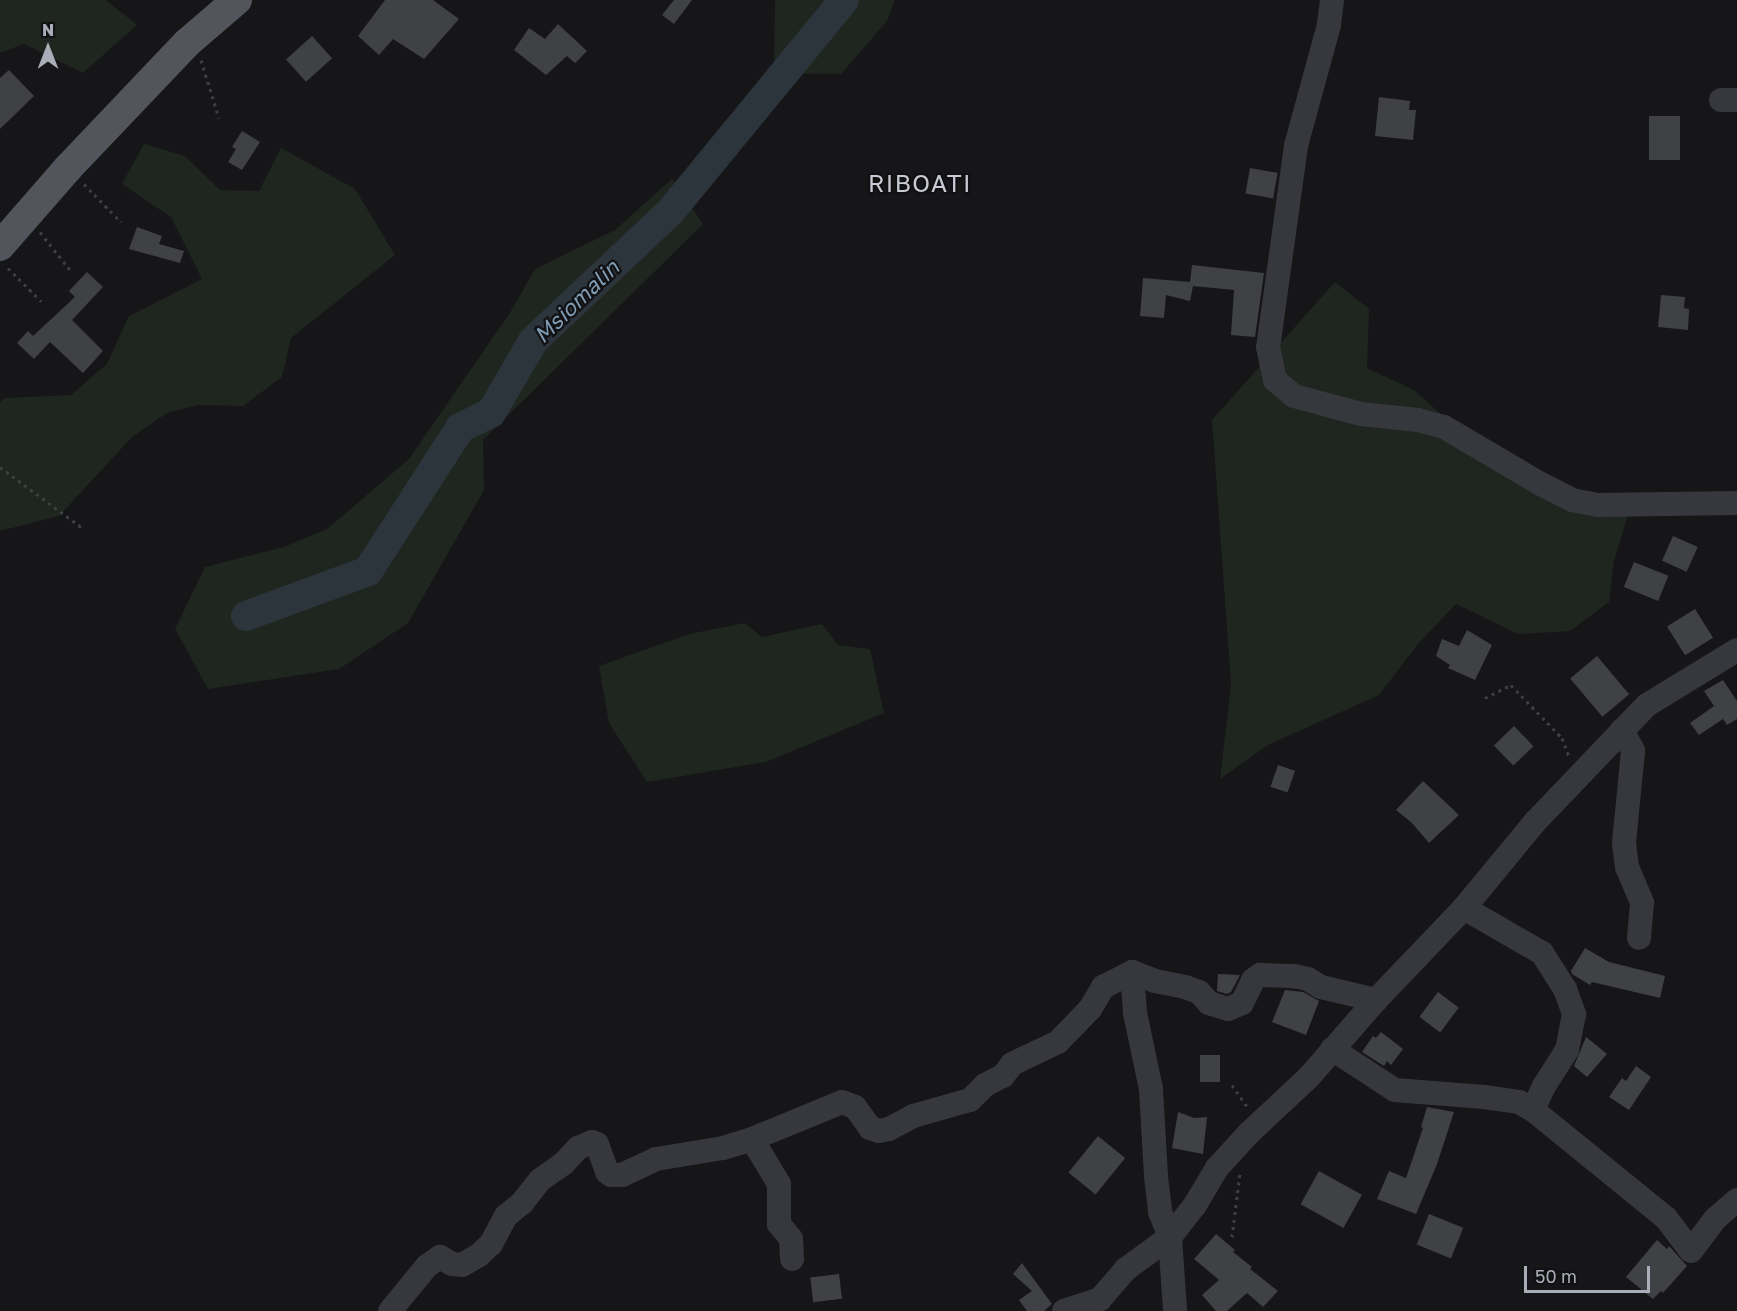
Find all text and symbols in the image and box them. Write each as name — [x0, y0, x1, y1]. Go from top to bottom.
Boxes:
north arrow — [18, 18, 78, 78]
text: N — [42, 20, 54, 40]
district label: RIBOATI — [868, 169, 972, 197]
water label: Msiomalin — [528, 254, 624, 348]
scale bar — [1527, 1254, 1653, 1292]
text: 50 m — [1535, 1265, 1577, 1287]

